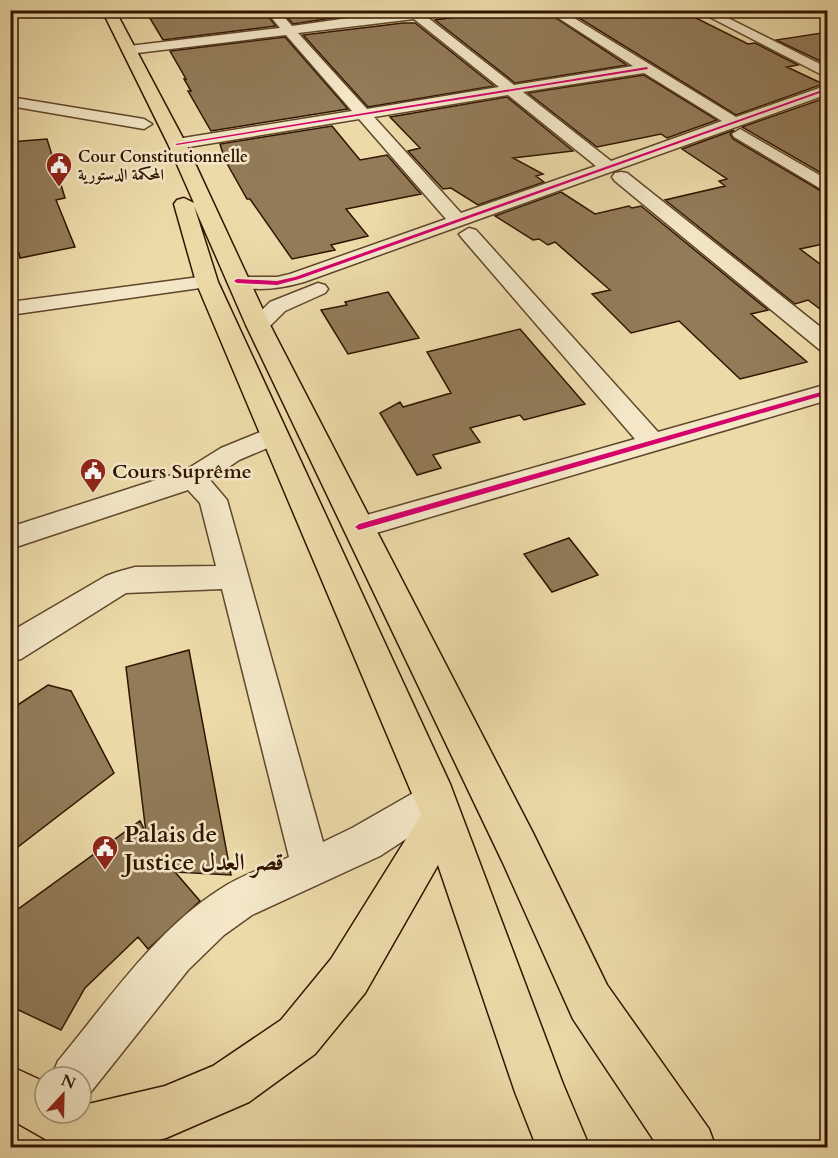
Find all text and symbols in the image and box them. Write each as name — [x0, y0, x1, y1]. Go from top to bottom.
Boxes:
place label: Cour Constitutionnelle المحكمة الدستورية — [78, 146, 248, 186]
public building icon: Cour Constitutionnelle المحكمة الدستورية — [44, 150, 74, 188]
public building icon: Cours Suprême — [78, 456, 108, 494]
place label: Cours Suprême — [112, 458, 252, 485]
place label: Palais de Justice قصر العدل — [121, 818, 284, 879]
public building icon: Palais de Justice قصر العدل — [90, 833, 120, 871]
north arrow — [33, 1065, 93, 1125]
text: N — [58, 1069, 79, 1095]

